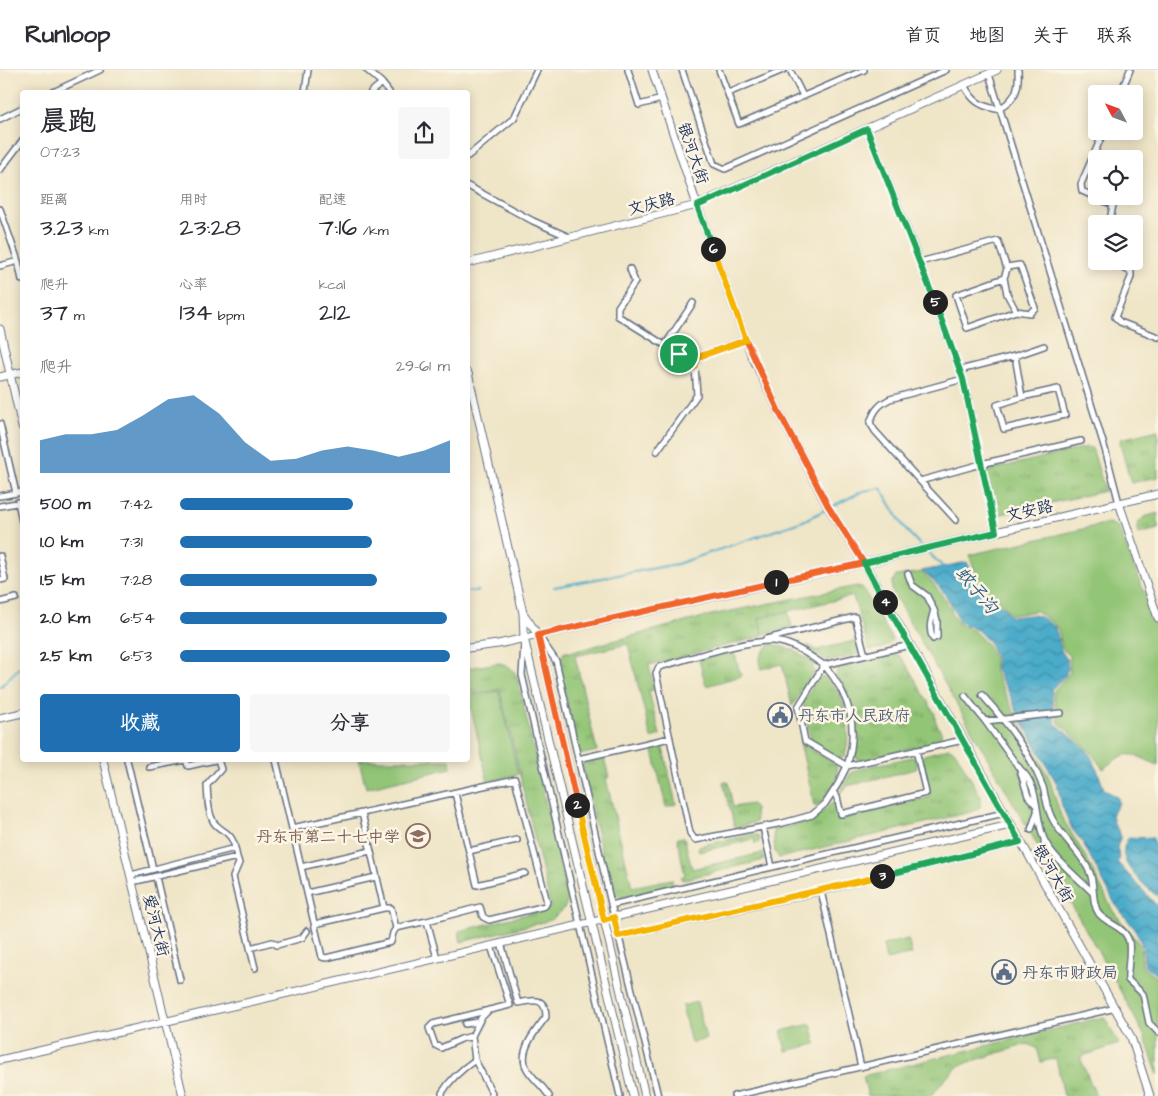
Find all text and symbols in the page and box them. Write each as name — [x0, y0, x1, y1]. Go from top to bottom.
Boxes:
text: Runloop — [25, 18, 110, 52]
text: 首页 — [905, 23, 941, 48]
text: 地图 — [969, 23, 1005, 48]
text: 关于 — [1033, 23, 1069, 48]
text: 联系 — [1097, 23, 1133, 48]
north arrow — [1088, 85, 1142, 140]
map controls — [1088, 85, 1143, 270]
text: 晨跑 — [40, 102, 96, 141]
button: share — [398, 107, 450, 159]
street label: 银河大街 — [672, 119, 714, 187]
text: 07:23 — [40, 141, 80, 163]
button: locate — [1088, 150, 1143, 205]
street label: 文庆路 — [625, 187, 677, 220]
text: 距离 — [40, 190, 68, 210]
text: 用时 — [179, 190, 207, 210]
text: 配速 — [319, 190, 347, 210]
text: 3.23 — [40, 210, 83, 245]
text: 23:28 — [179, 210, 241, 245]
text: 7:16 — [319, 210, 357, 245]
button: layers — [1088, 215, 1143, 270]
text: km — [83, 221, 108, 241]
text: /km — [357, 221, 389, 241]
pin: 6 — [700, 236, 726, 262]
text: 6 — [709, 239, 718, 259]
text: 爬升 — [40, 275, 68, 295]
text: 心率 — [179, 275, 207, 295]
text: kcal — [319, 275, 345, 295]
pin: 5 — [922, 290, 948, 314]
text: 5 — [931, 292, 940, 312]
text: 37 — [40, 295, 68, 330]
text: 134 — [179, 295, 212, 330]
text: 212 — [319, 295, 350, 330]
text: m — [68, 306, 85, 326]
text: bpm — [212, 306, 244, 326]
pin — [658, 333, 700, 375]
icon: arrive — [665, 340, 693, 368]
text: 29–61 m — [396, 355, 450, 377]
text: 爬升 — [40, 356, 72, 378]
text: 500 m — [40, 493, 90, 515]
text: 7:42 — [120, 493, 153, 515]
street label: 文安路 — [1003, 495, 1055, 527]
text: 1.0 km — [40, 531, 83, 553]
text: 7:31 — [120, 531, 143, 553]
water label: 蚊子沟 — [950, 561, 1005, 621]
text: 1.5 km — [40, 569, 84, 591]
text: 7:28 — [120, 569, 152, 591]
pin: 1 — [764, 570, 788, 594]
text: 1 — [776, 572, 777, 592]
pin: 4 — [872, 590, 898, 614]
text: 4 — [881, 592, 890, 612]
text: 2.0 km — [40, 607, 90, 629]
text: 6:54 — [120, 607, 155, 629]
text: 2.5 km — [40, 645, 91, 667]
text: 6:53 — [120, 645, 152, 667]
button: 收藏 — [40, 694, 240, 752]
button: 分享 — [250, 694, 450, 752]
public building icon: 丹东市人民政府 — [767, 702, 793, 728]
place label: 丹东市人民政府 — [798, 705, 910, 727]
pin: 2 — [564, 792, 590, 818]
text: 2 — [573, 795, 582, 815]
school or university icon: 丹东市第二十七中学 — [405, 823, 431, 849]
place label: 丹东市第二十七中学 — [256, 826, 400, 848]
street label: 银河大街 — [1028, 840, 1079, 907]
pin: 3 — [870, 864, 894, 888]
text: 3 — [879, 866, 886, 886]
street label: 爱河大街 — [138, 892, 174, 959]
public building icon: 丹东市财政局 — [991, 959, 1017, 985]
place label: 丹东市财政局 — [1022, 962, 1118, 984]

